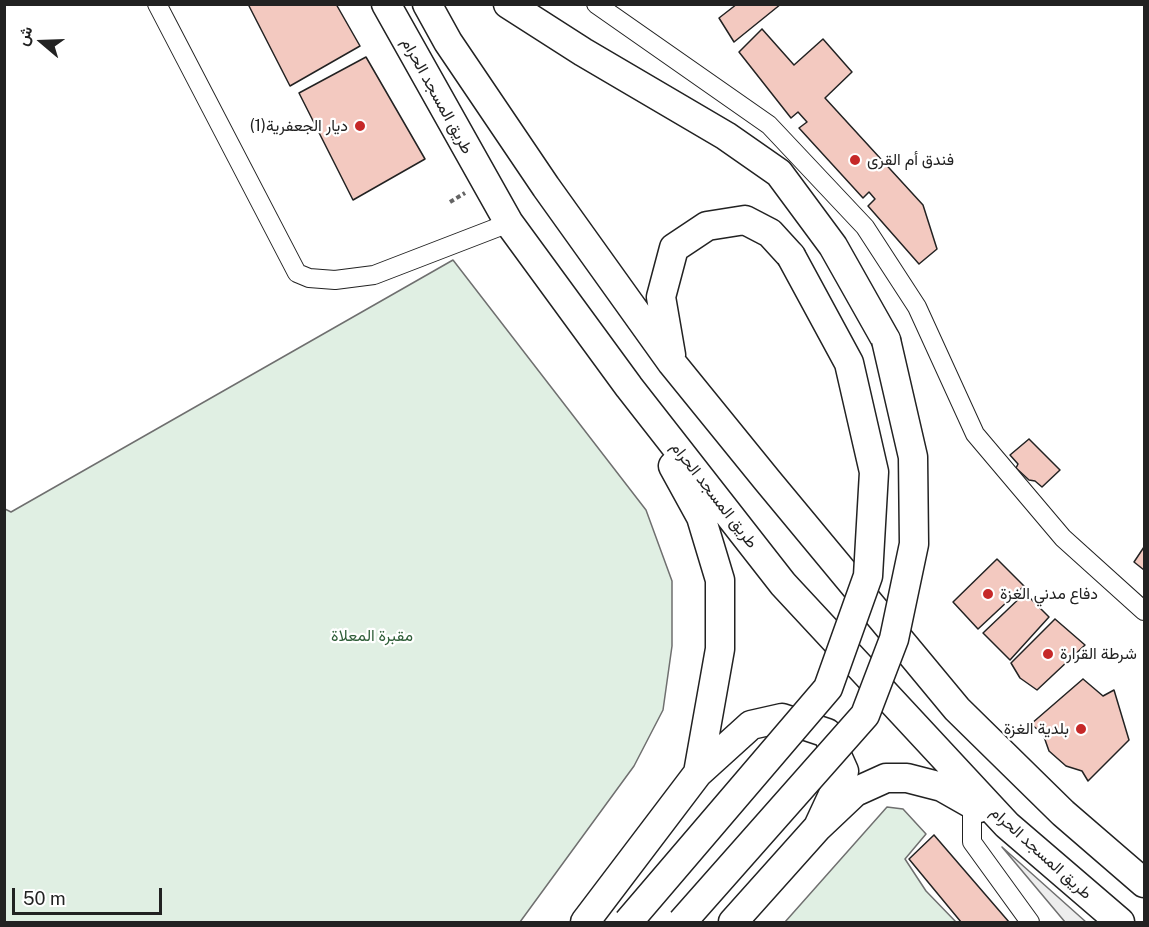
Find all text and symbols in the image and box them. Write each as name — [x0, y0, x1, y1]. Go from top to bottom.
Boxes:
north arrow — [12, 12, 72, 72]
text: ش — [12, 24, 37, 48]
street label: طريق المسجد الحرام — [397, 35, 477, 157]
place label: ديار الجعفرية(1) — [250, 116, 348, 136]
marker: ديار الجعفرية(1) — [353, 119, 367, 133]
place label: فندق أم القرى — [867, 150, 954, 170]
marker: فندق أم القرى — [848, 153, 862, 167]
street label: طريق المسجد الحرام — [667, 438, 761, 552]
place label: دفاع مدني الغزة — [1000, 584, 1098, 604]
marker: دفاع مدني الغزة — [981, 587, 995, 601]
park label: مقبرة المعلاة — [331, 626, 413, 646]
place label: شرطة القرارة — [1060, 644, 1137, 664]
marker: شرطة القرارة — [1041, 647, 1055, 661]
place label: بلدية الغزة — [1004, 719, 1069, 739]
marker: بلدية الغزة — [1074, 722, 1088, 736]
street label: طريق المسجد الحرام — [986, 802, 1096, 904]
scale bar — [15, 876, 165, 914]
text: 50 m — [23, 888, 66, 909]

